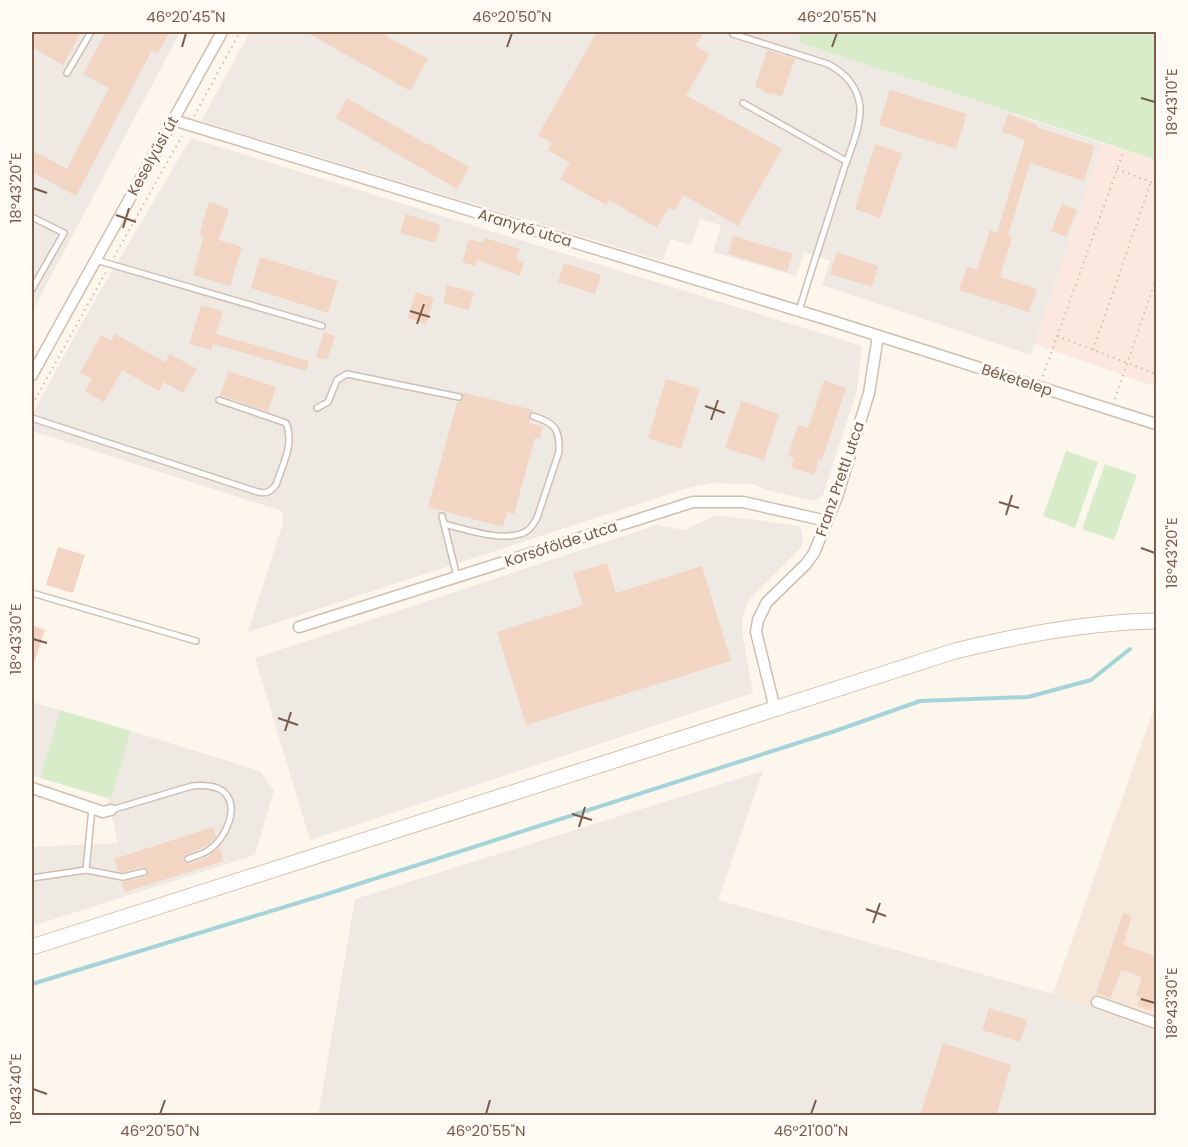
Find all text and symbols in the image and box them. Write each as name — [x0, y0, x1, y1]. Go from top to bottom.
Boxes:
text: 46°20'45"N — [146, 6, 226, 27]
text: 46°20'50"N — [472, 6, 552, 27]
text: 46°20'55"N — [797, 6, 877, 27]
text: 18°43'10"E — [1161, 68, 1182, 136]
street label: Keselyűsi út — [122, 112, 183, 199]
text: 18°43'20"E — [5, 152, 26, 224]
street label: Aranytó utca — [476, 203, 575, 252]
street label: Béketelep — [979, 358, 1055, 401]
street label: Franz Prettl utca — [810, 419, 869, 539]
street label: Korsófölde utca — [502, 515, 620, 572]
text: 18°43'20"E — [1161, 517, 1182, 589]
text: 18°43'30"E — [5, 603, 26, 675]
text: 18°43'30"E — [1161, 967, 1182, 1039]
text: 18°43'40"E — [5, 1053, 26, 1125]
text: 46°20'50"N — [120, 1120, 200, 1141]
text: 46°20'55"N — [446, 1120, 526, 1141]
text: 46°21'00"N — [774, 1120, 848, 1141]

